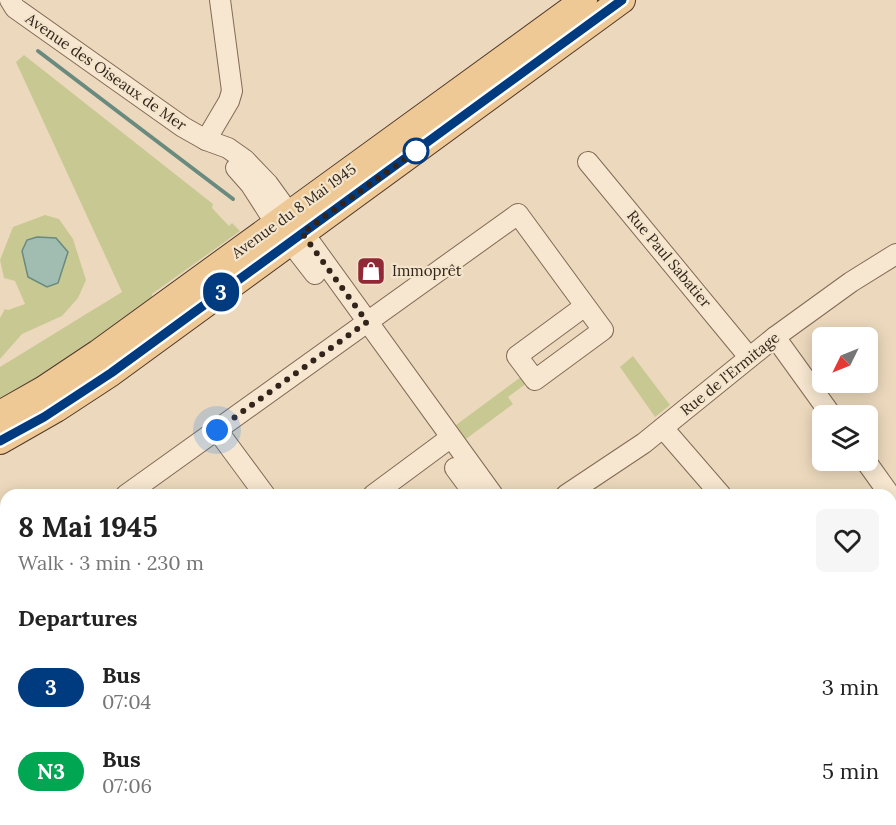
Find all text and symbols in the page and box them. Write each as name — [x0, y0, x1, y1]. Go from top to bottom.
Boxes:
street label: Avenue des Oiseaux de Mer — [21, 8, 191, 135]
unlabelled marker — [403, 138, 429, 164]
street label: Avenue du 8 Mai 1945 — [227, 159, 360, 263]
street label: Rue Paul Sabatier — [623, 206, 716, 312]
shop icon: Immoprêt — [355, 255, 387, 287]
place label: Immoprêt — [392, 261, 462, 280]
line badge: 3 — [202, 272, 240, 312]
text: 3 — [215, 279, 227, 306]
north arrow — [812, 327, 878, 393]
map controls — [812, 327, 878, 471]
street label: Rue de l'Ermitage — [676, 328, 783, 419]
button: layers — [812, 405, 878, 471]
your location — [202, 415, 232, 445]
text: 8 Mai 1945 — [18, 509, 158, 545]
button: heart — [816, 509, 879, 572]
text: Walk · 3 min · 230 m — [18, 550, 204, 575]
text: Departures — [18, 604, 137, 632]
text: Bus — [102, 661, 141, 689]
text: 3 min — [822, 673, 879, 701]
text: 3 — [45, 674, 57, 701]
text: 07:04 — [102, 689, 151, 714]
text: Bus — [102, 745, 141, 773]
text: 5 min — [822, 757, 879, 785]
text: N3 — [37, 758, 65, 785]
text: 07:06 — [102, 773, 152, 798]

